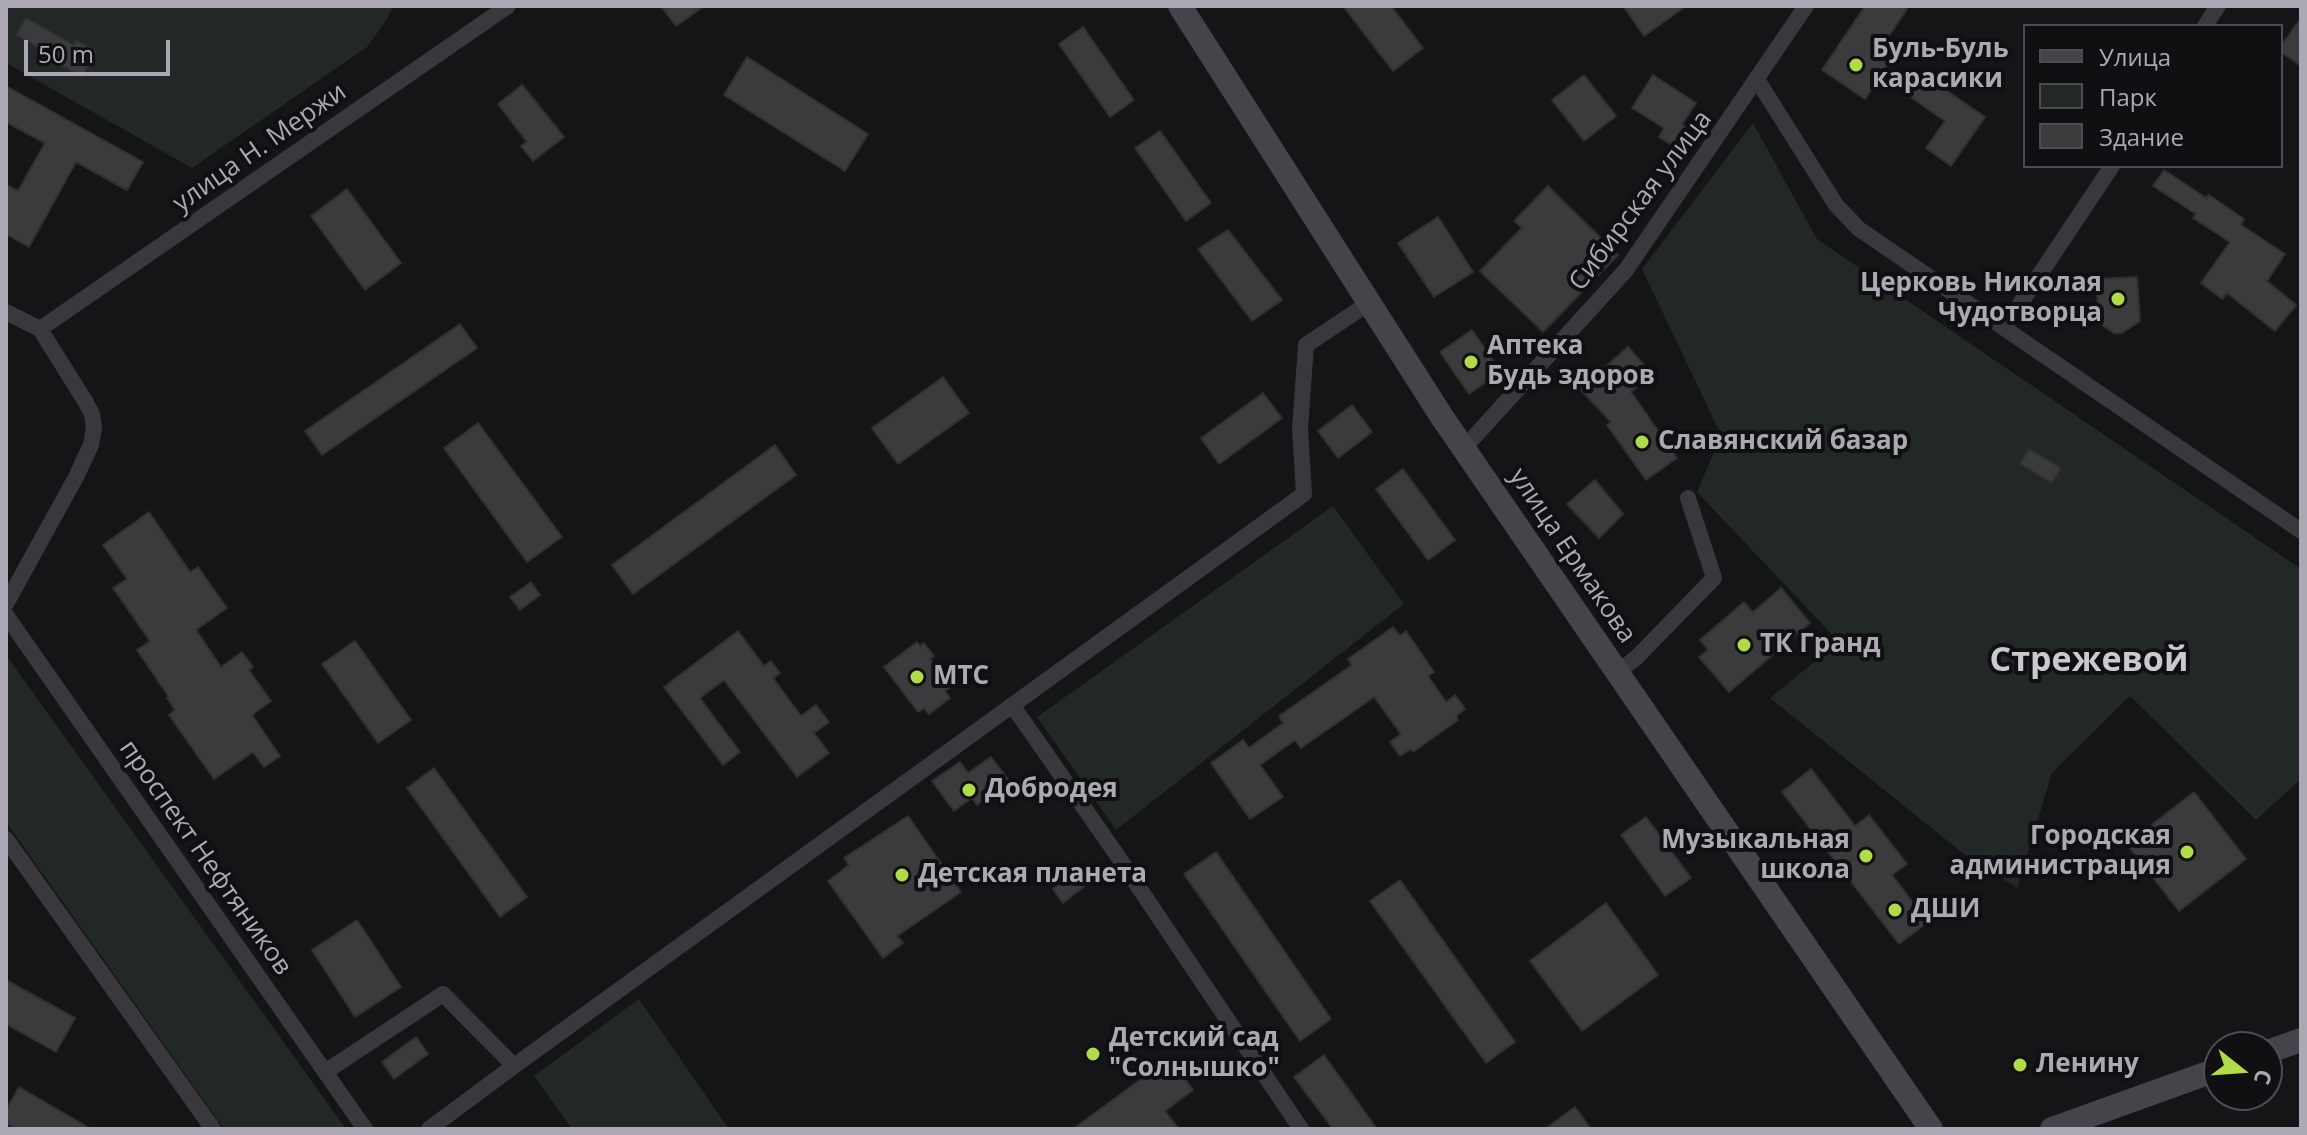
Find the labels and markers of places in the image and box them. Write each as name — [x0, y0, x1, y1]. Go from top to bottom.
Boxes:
place label: Буль-Буль карасики — [1872, 34, 2009, 96]
marker: Буль-Буль карасики — [1847, 56, 1865, 74]
place label: Церковь Николая Чудотворца — [1860, 268, 2102, 330]
marker: Церковь Николая Чудотворца — [2109, 290, 2127, 308]
place label: Аптека Будь здоров — [1487, 331, 1655, 392]
marker: Аптека Будь здоров — [1462, 353, 1480, 371]
place label: Славянский базар — [1658, 426, 1908, 458]
marker: Славянский базар — [1633, 433, 1651, 451]
place label: ТК Гранд — [1760, 629, 1881, 661]
marker: ТК Гранд — [1735, 636, 1753, 654]
place label: МТС — [933, 661, 989, 693]
marker: МТС — [908, 668, 926, 686]
place label: Добродея — [985, 774, 1118, 806]
marker: Добродея — [960, 781, 978, 799]
place label: Городская администрация — [1949, 821, 2171, 882]
place label: Музыкальная школа — [1661, 825, 1850, 886]
marker: Городская администрация — [2178, 843, 2196, 861]
marker: Музыкальная школа — [1857, 847, 1875, 865]
place label: Детская планета — [918, 859, 1147, 891]
marker: Детская планета — [893, 866, 911, 884]
place label: ДШИ — [1911, 894, 1980, 926]
marker: ДШИ — [1886, 901, 1904, 919]
place label: Детский сад "Солнышко" — [1109, 1023, 1280, 1084]
marker: Детский сад "Солнышко" — [1084, 1045, 1102, 1063]
place label: Ленину — [2036, 1049, 2139, 1081]
marker: Ленину — [2011, 1056, 2029, 1074]

